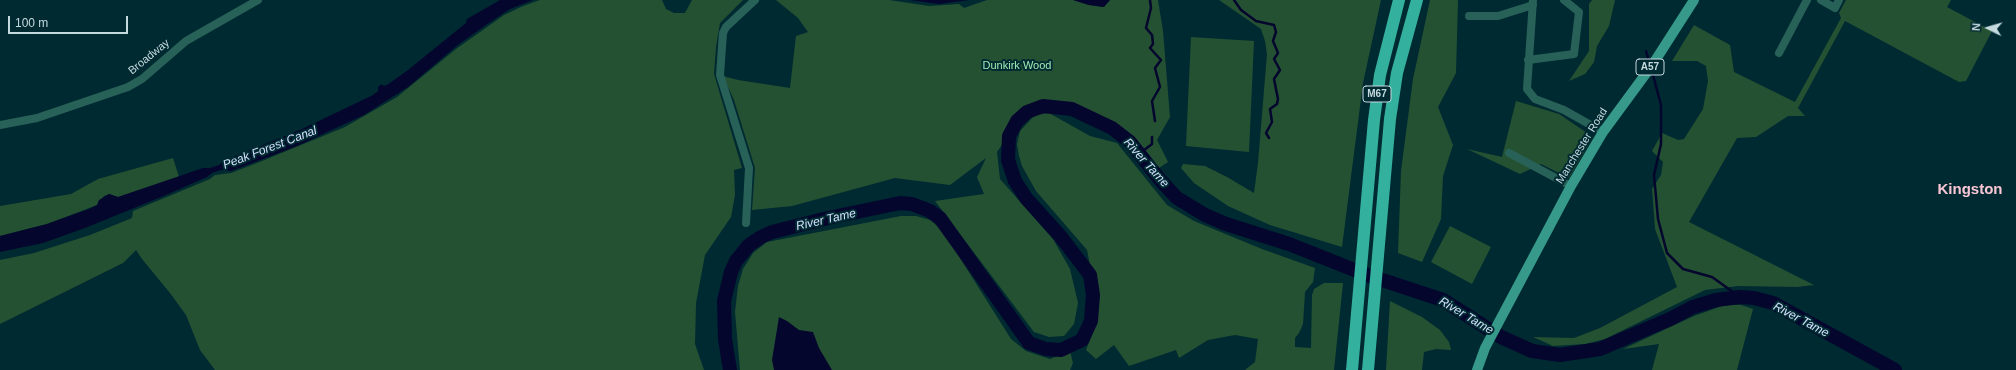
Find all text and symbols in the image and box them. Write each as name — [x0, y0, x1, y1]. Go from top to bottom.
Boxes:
scale bar — [10, 8, 130, 34]
north arrow — [1968, 8, 2008, 48]
text: 100 m — [15, 16, 48, 30]
text: N — [1970, 22, 1982, 31]
street label: Broadway — [126, 36, 172, 78]
park label: Dunkirk Wood — [983, 59, 1051, 73]
road number: A57 — [1636, 59, 1664, 75]
road number: M67 — [1363, 86, 1391, 102]
street label: Manchester Road — [1553, 106, 1611, 186]
water label: Peak Forest Canal — [221, 123, 319, 173]
water label: River Tame — [1120, 136, 1172, 190]
district label: Kingston — [1938, 181, 2002, 199]
water label: River Tame — [795, 206, 857, 234]
water label: River Tame — [1436, 294, 1496, 338]
water label: River Tame — [1771, 299, 1831, 341]

